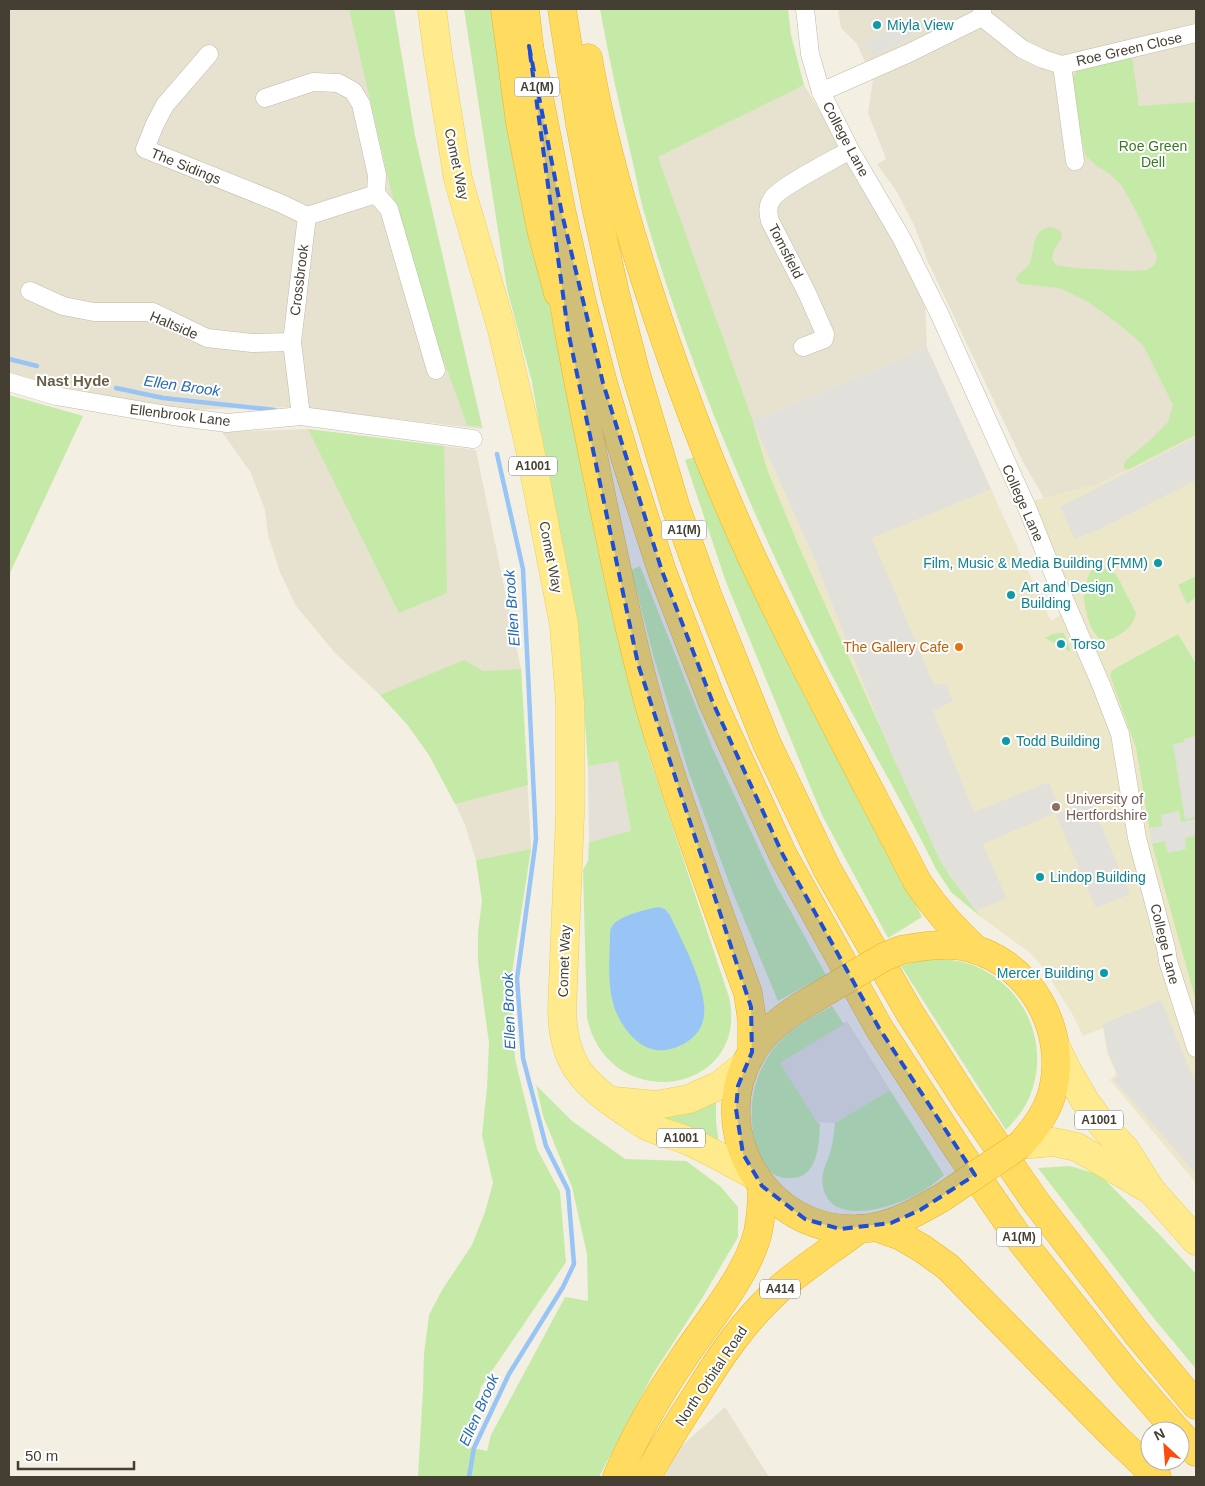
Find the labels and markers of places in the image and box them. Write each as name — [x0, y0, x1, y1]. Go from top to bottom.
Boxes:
place label: Miyla View — [887, 17, 955, 33]
marker: Miyla View — [871, 19, 883, 31]
place label: Film, Music & Media Building (FMM) — [923, 555, 1148, 571]
marker: Film, Music & Media Building (FMM) — [1152, 557, 1164, 569]
place label: Art and Design Building — [1021, 579, 1114, 611]
marker: Art and Design Building — [1005, 589, 1017, 601]
place label: Torso — [1071, 636, 1105, 652]
marker: Torso — [1055, 638, 1067, 650]
place label: The Gallery Cafe — [843, 639, 949, 655]
marker: The Gallery Cafe — [953, 641, 965, 653]
place label: Todd Building — [1016, 733, 1100, 749]
marker: Todd Building — [1000, 735, 1012, 747]
place label: University of Hertfordshire — [1066, 791, 1147, 823]
marker: University of Hertfordshire — [1050, 801, 1062, 813]
place label: Lindop Building — [1050, 869, 1146, 885]
marker: Lindop Building — [1034, 871, 1046, 883]
place label: Mercer Building — [997, 965, 1094, 981]
marker: Mercer Building — [1098, 967, 1110, 979]

